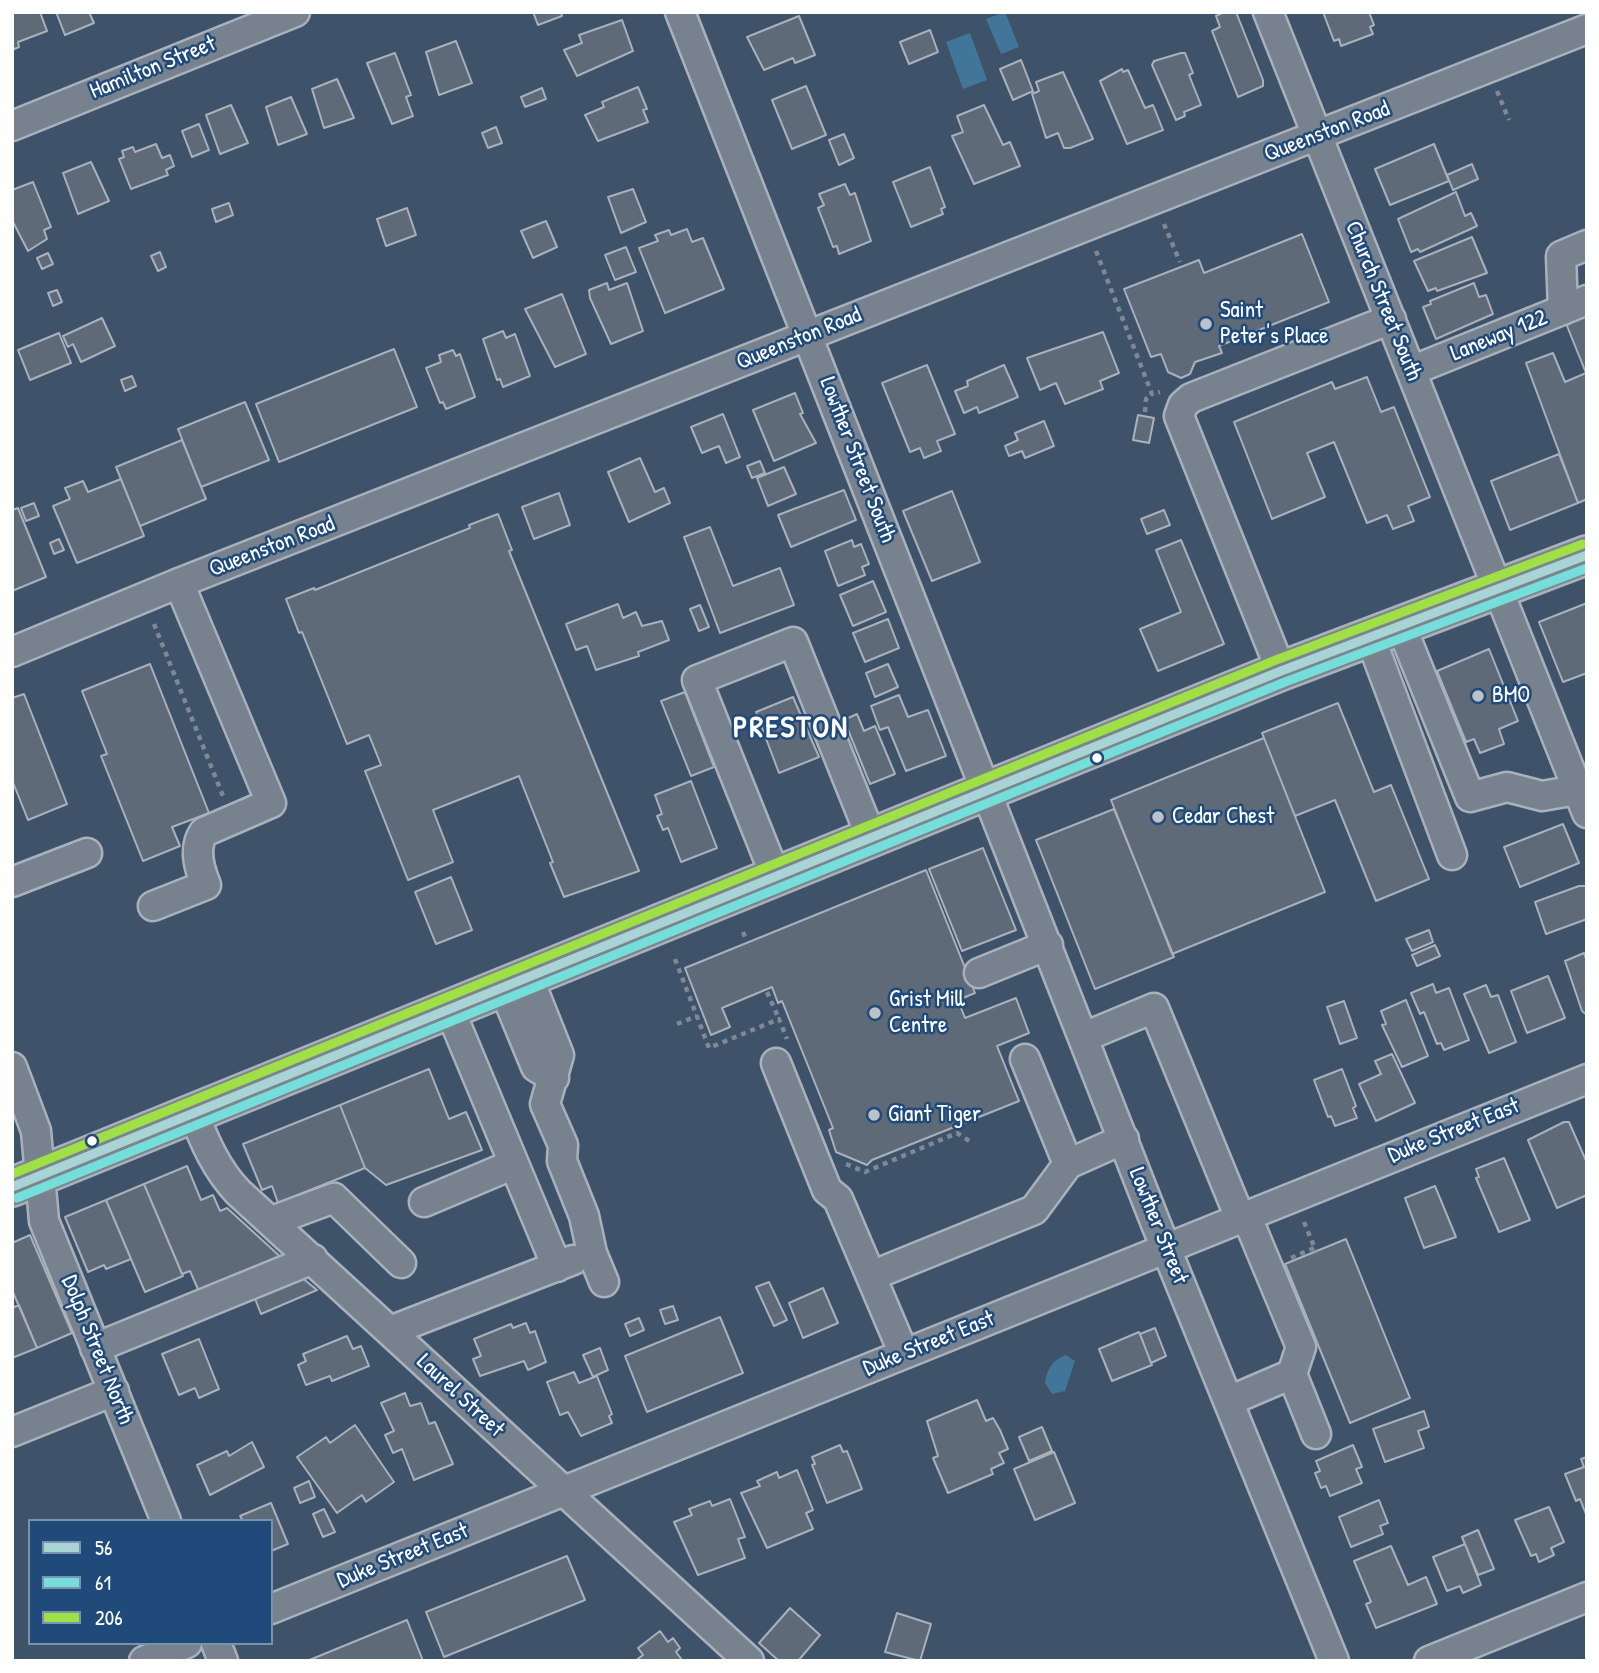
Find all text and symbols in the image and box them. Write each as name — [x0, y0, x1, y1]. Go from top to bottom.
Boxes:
street label: Hamilton Street — [86, 30, 220, 106]
street label: Queenston Road — [1260, 95, 1394, 169]
street label: Church Street South — [1338, 217, 1428, 385]
place label: Saint Peter's Place — [1220, 297, 1328, 351]
street label: Queenston Road — [732, 301, 866, 377]
street label: Laneway 122 — [1447, 304, 1551, 368]
marker: Saint Peter's Place — [1198, 316, 1214, 332]
street label: Lowther Street South — [813, 373, 901, 547]
street label: Queenston Road — [205, 510, 339, 584]
place label: BMO — [1492, 682, 1530, 710]
marker: BMO — [1470, 688, 1486, 704]
district label: PRESTON — [734, 711, 848, 747]
unlabelled marker — [1090, 751, 1104, 765]
place label: Cedar Chest — [1172, 803, 1274, 831]
marker: Cedar Chest — [1150, 809, 1166, 825]
place label: Grist Mill Centre — [889, 986, 965, 1040]
marker: Grist Mill Centre — [867, 1005, 883, 1021]
street label: Duke Street East — [1384, 1092, 1524, 1170]
place label: Giant Tiger — [888, 1101, 981, 1129]
marker: Giant Tiger — [866, 1107, 882, 1123]
unlabelled marker — [85, 1134, 99, 1148]
street label: Lowther Street — [1122, 1164, 1194, 1288]
street label: Dolph Street North — [55, 1272, 139, 1428]
street label: Duke Street East — [859, 1305, 999, 1383]
street label: Laurel Street — [410, 1348, 510, 1444]
street label: Duke Street East — [333, 1517, 473, 1595]
legend — [28, 1519, 273, 1645]
text: 56 — [95, 1533, 112, 1562]
text: 61 — [95, 1568, 111, 1597]
text: 206 — [95, 1603, 123, 1632]

